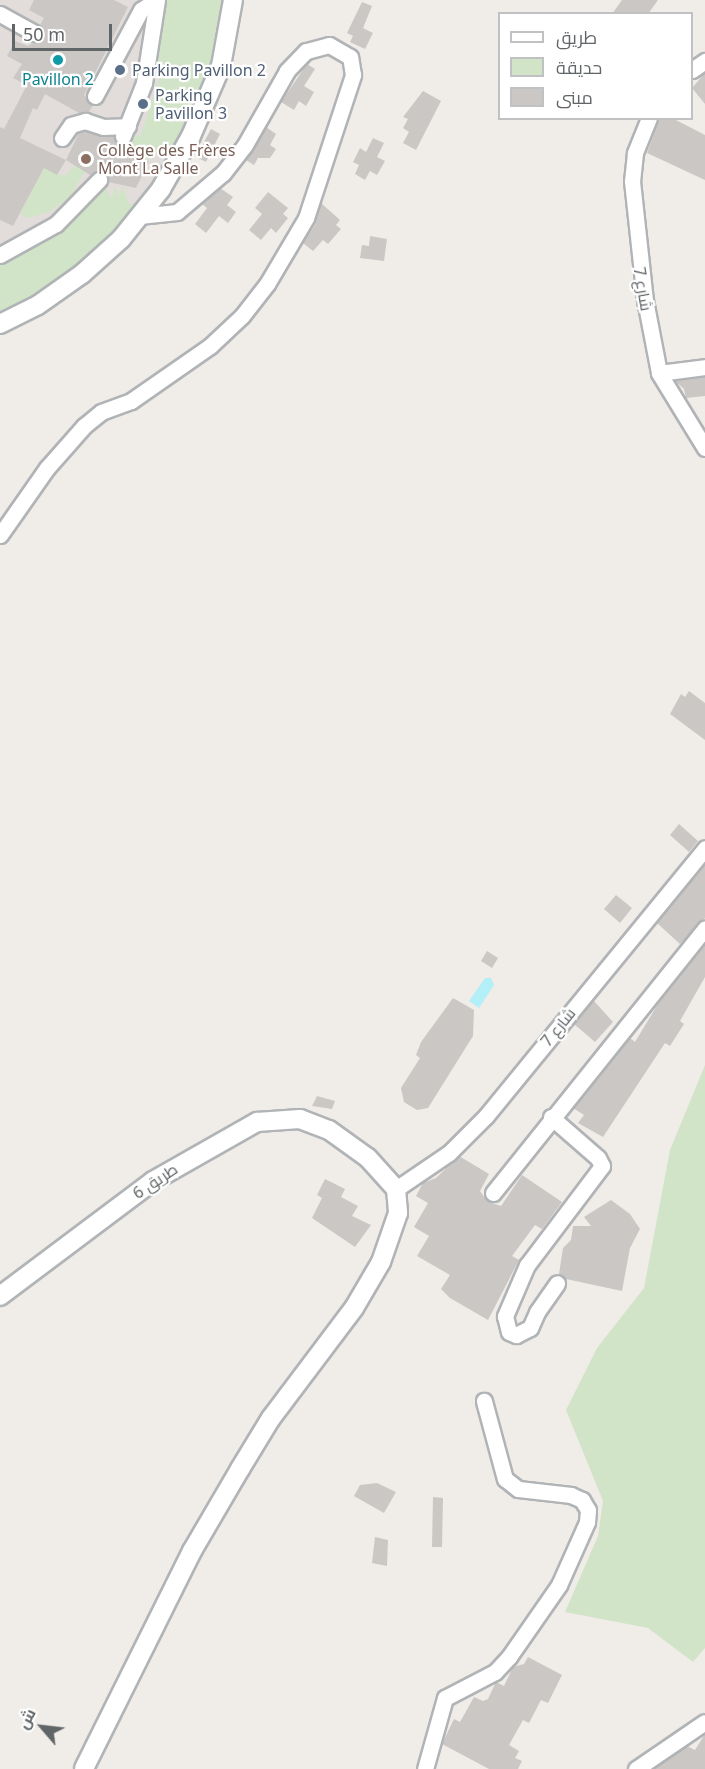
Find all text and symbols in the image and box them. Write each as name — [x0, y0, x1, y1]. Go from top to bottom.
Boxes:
scale bar — [15, 12, 116, 50]
legend — [498, 12, 693, 120]
text: 50 m — [23, 22, 65, 46]
text: طريق — [556, 25, 597, 49]
marker: Pavillon 2 — [51, 53, 65, 67]
text: حديقة — [556, 55, 602, 79]
place label: Parking Pavillon 2 — [132, 60, 266, 80]
marker: Parking Pavillon 2 — [113, 63, 127, 77]
place label: Pavillon 2 — [22, 69, 94, 89]
place label: Parking Pavillon 3 — [155, 85, 227, 123]
text: مبنى — [556, 85, 593, 109]
marker: Parking Pavillon 3 — [136, 97, 150, 111]
place label: Collège des Frères Mont La Salle — [98, 140, 235, 178]
marker: Collège des Frères Mont La Salle — [79, 152, 93, 166]
street label: شارع 7 — [630, 266, 656, 312]
street label: شارع 7 — [537, 1004, 579, 1050]
street label: طريق 6 — [129, 1159, 181, 1203]
north arrow — [12, 1697, 72, 1757]
text: ش — [12, 1704, 41, 1733]

